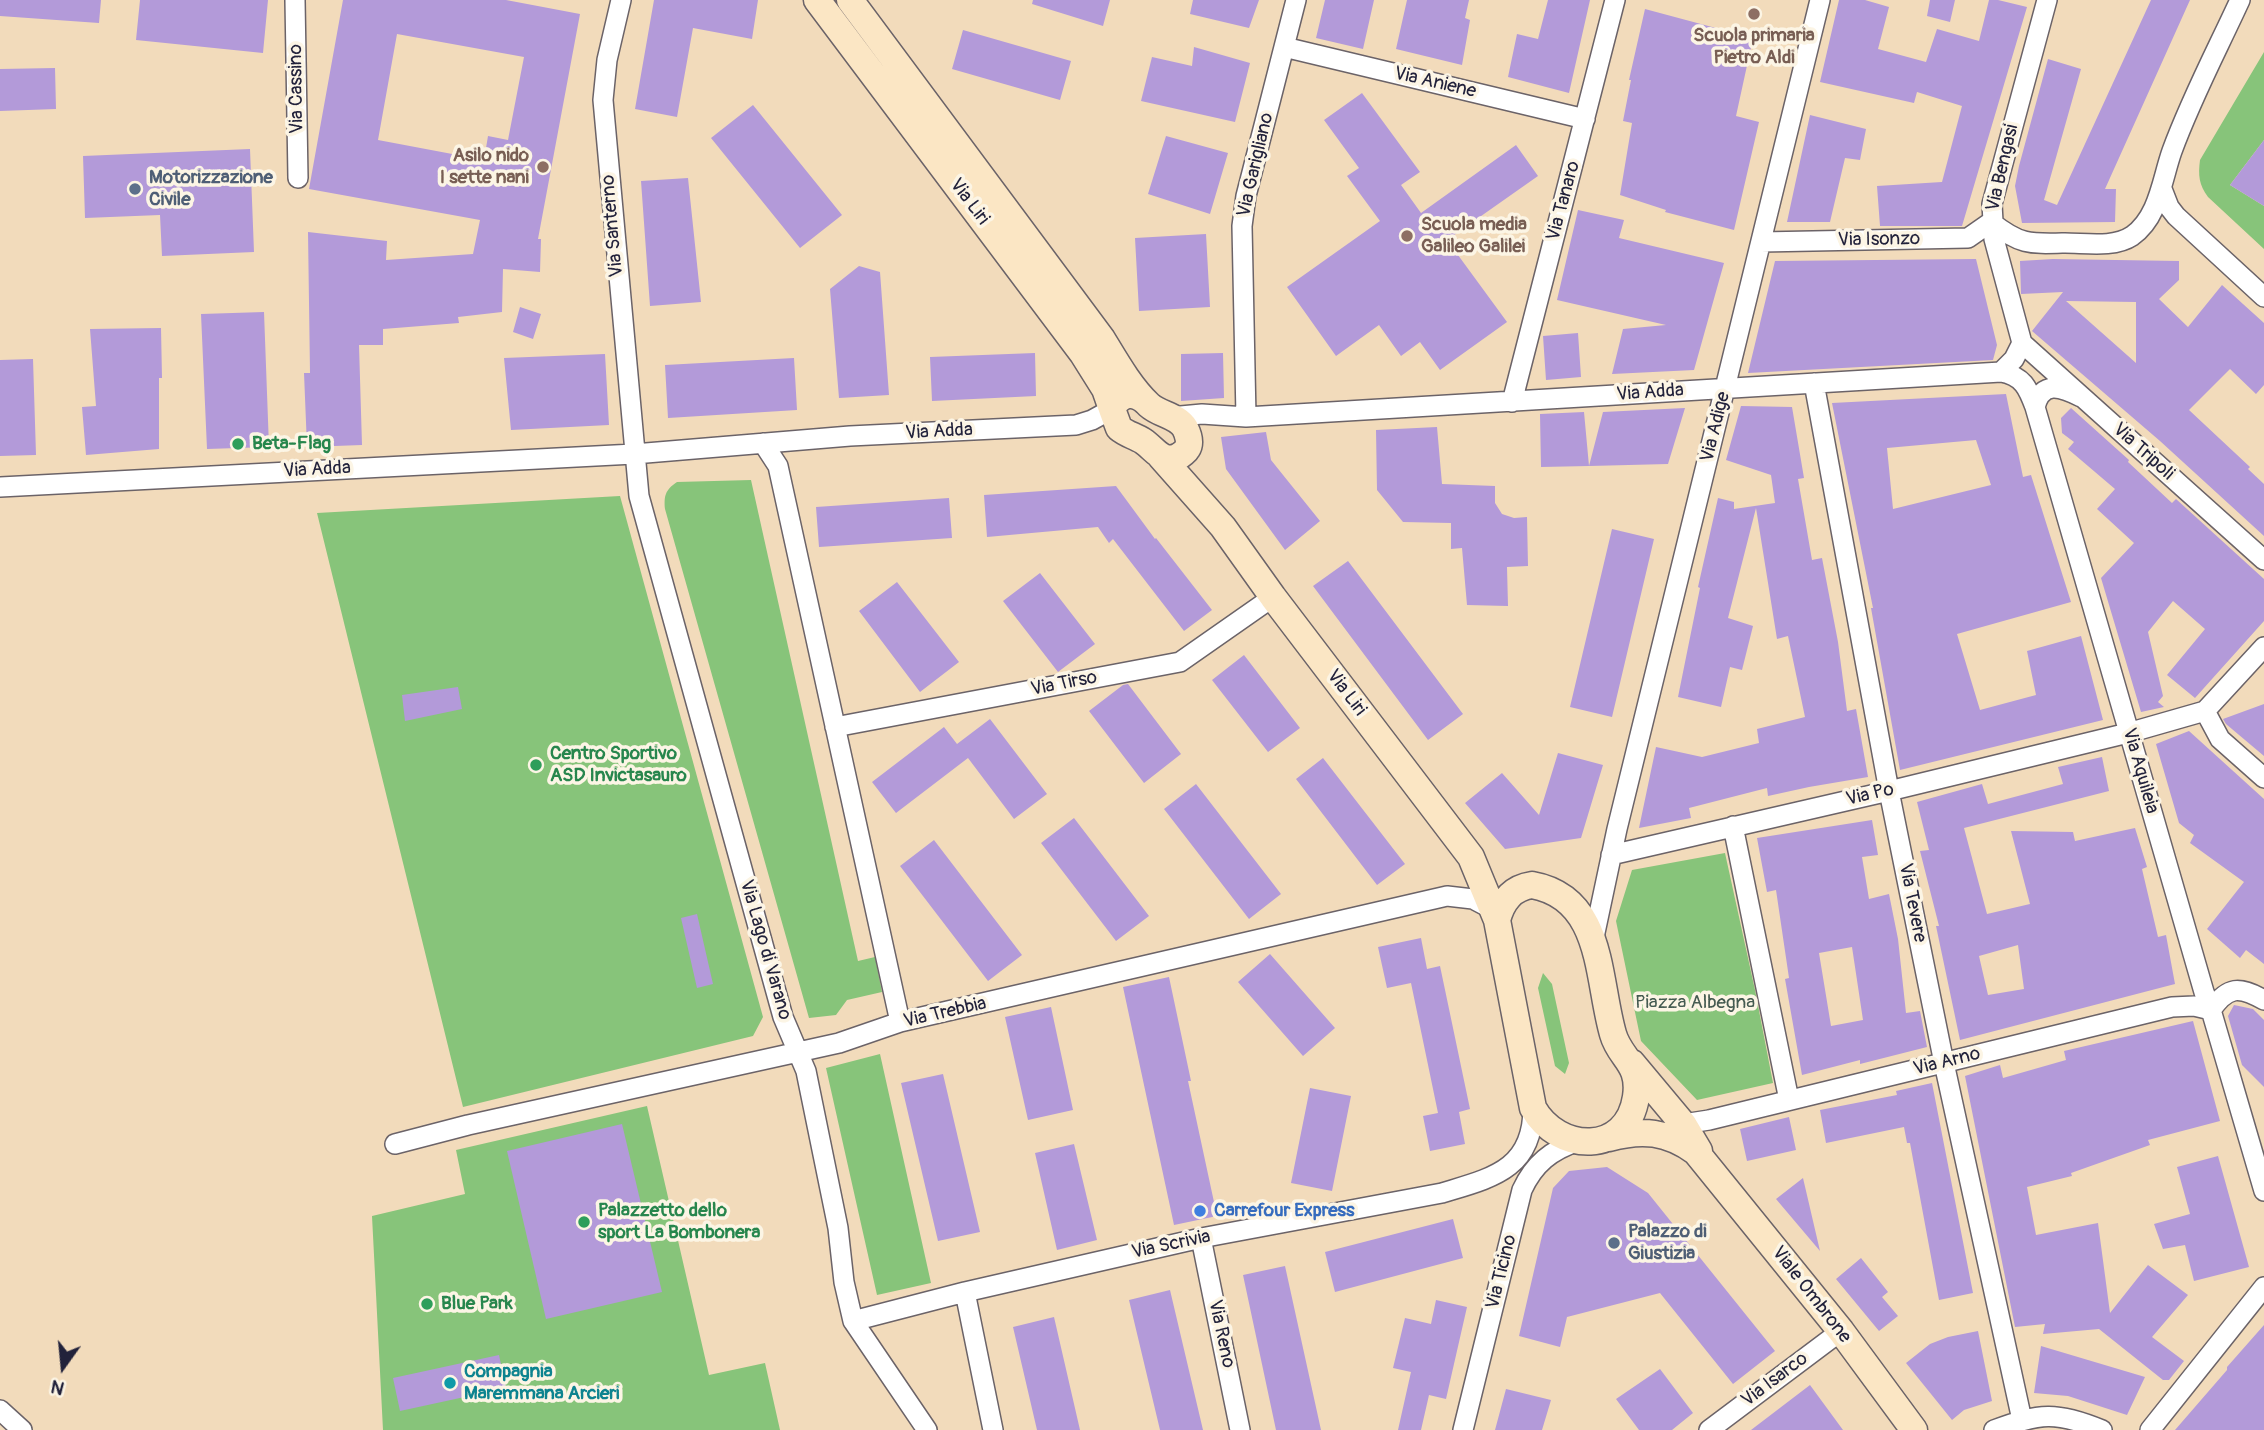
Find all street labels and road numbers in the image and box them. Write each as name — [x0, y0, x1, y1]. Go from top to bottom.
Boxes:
street label: Via Cassino — [285, 44, 309, 134]
street label: Via Aniene — [1392, 63, 1478, 103]
street label: Via Garigliano — [1233, 111, 1279, 219]
street label: Via Bengasi — [1982, 122, 2024, 214]
street label: Via Tanaro — [1542, 159, 1586, 243]
street label: Via Santerno — [597, 174, 629, 278]
street label: Via Liri — [944, 174, 994, 230]
street label: Via Isonzo — [1838, 228, 1920, 252]
street label: Via Adda — [1616, 379, 1684, 407]
street label: Via Adige — [1696, 389, 1736, 465]
street label: Via Tripoli — [2108, 418, 2178, 486]
street label: Via Adda — [905, 419, 973, 445]
street label: Via Adda — [283, 457, 351, 483]
street label: Via Liri — [1321, 665, 1371, 721]
street label: Via Tirso — [1029, 666, 1099, 702]
street label: Via Aquileia — [2117, 726, 2163, 816]
street label: Via Po — [1844, 778, 1896, 812]
street label: Via Tevere — [1893, 861, 1931, 945]
street label: Via Lago di Varano — [734, 877, 796, 1023]
street label: Via Trebbia — [901, 992, 989, 1034]
street label: Via Arno — [1911, 1043, 1983, 1081]
street label: Via Scrivia — [1130, 1226, 1212, 1264]
street label: Via Ticino — [1482, 1232, 1522, 1312]
street label: Viale Ombrone — [1766, 1242, 1856, 1348]
street label: Via Reno — [1203, 1298, 1239, 1370]
street label: Via Isarco — [1737, 1348, 1813, 1412]

